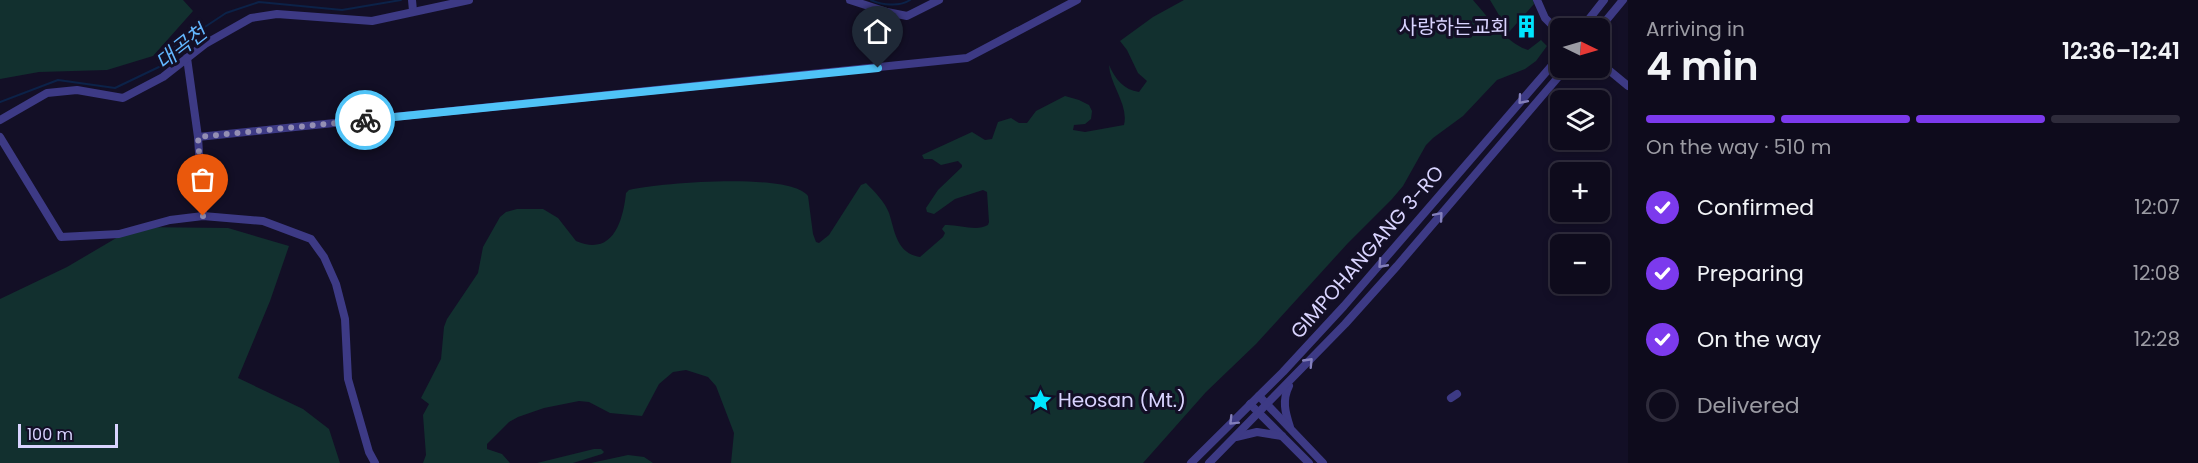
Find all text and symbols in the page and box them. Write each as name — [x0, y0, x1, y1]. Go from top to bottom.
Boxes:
pin — [852, 6, 903, 68]
place label: 사랑하는교회 — [1399, 13, 1509, 41]
building icon: 사랑하는교회 — [1514, 14, 1540, 40]
icon: home — [861, 15, 894, 48]
text: Arriving in — [1646, 15, 1745, 43]
water label: 대곡천 — [149, 16, 215, 76]
north arrow — [1550, 18, 1610, 78]
map controls — [1550, 18, 1610, 294]
text: 12:36–12:41 — [2062, 36, 2180, 67]
text: 4 min — [1646, 39, 1759, 94]
courier — [335, 90, 395, 150]
button: layers — [1550, 90, 1610, 150]
one-way arrow — [1518, 93, 1529, 104]
icon: bike — [349, 104, 382, 137]
text: On the way · 510 m — [1646, 133, 1831, 161]
pin — [177, 154, 228, 216]
street label: GIMPOHANGANG 3-RO — [1284, 159, 1450, 345]
button: + — [1550, 162, 1610, 222]
icon: bag — [186, 163, 219, 196]
icon: check — [1646, 191, 1679, 224]
text: Confirmed — [1697, 192, 1814, 223]
text: 12:07 — [2134, 193, 2180, 221]
one-way arrow — [1432, 212, 1443, 223]
button: − — [1550, 234, 1610, 294]
one-way arrow — [1378, 257, 1389, 268]
icon: check — [1646, 257, 1679, 290]
text: Preparing — [1697, 258, 1804, 289]
text: 12:08 — [2133, 259, 2180, 287]
icon: check — [1646, 323, 1679, 356]
text: On the way — [1697, 324, 1821, 355]
text: 12:28 — [2134, 325, 2180, 353]
one-way arrow — [1302, 358, 1313, 368]
place label: Heosan (Mt.) — [1058, 386, 1186, 414]
place icon: Heosan (Mt.) — [1027, 387, 1053, 413]
text: Delivered — [1697, 390, 1800, 421]
one-way arrow — [1230, 414, 1240, 425]
scale bar — [18, 421, 118, 448]
text: 100 m — [27, 423, 73, 446]

